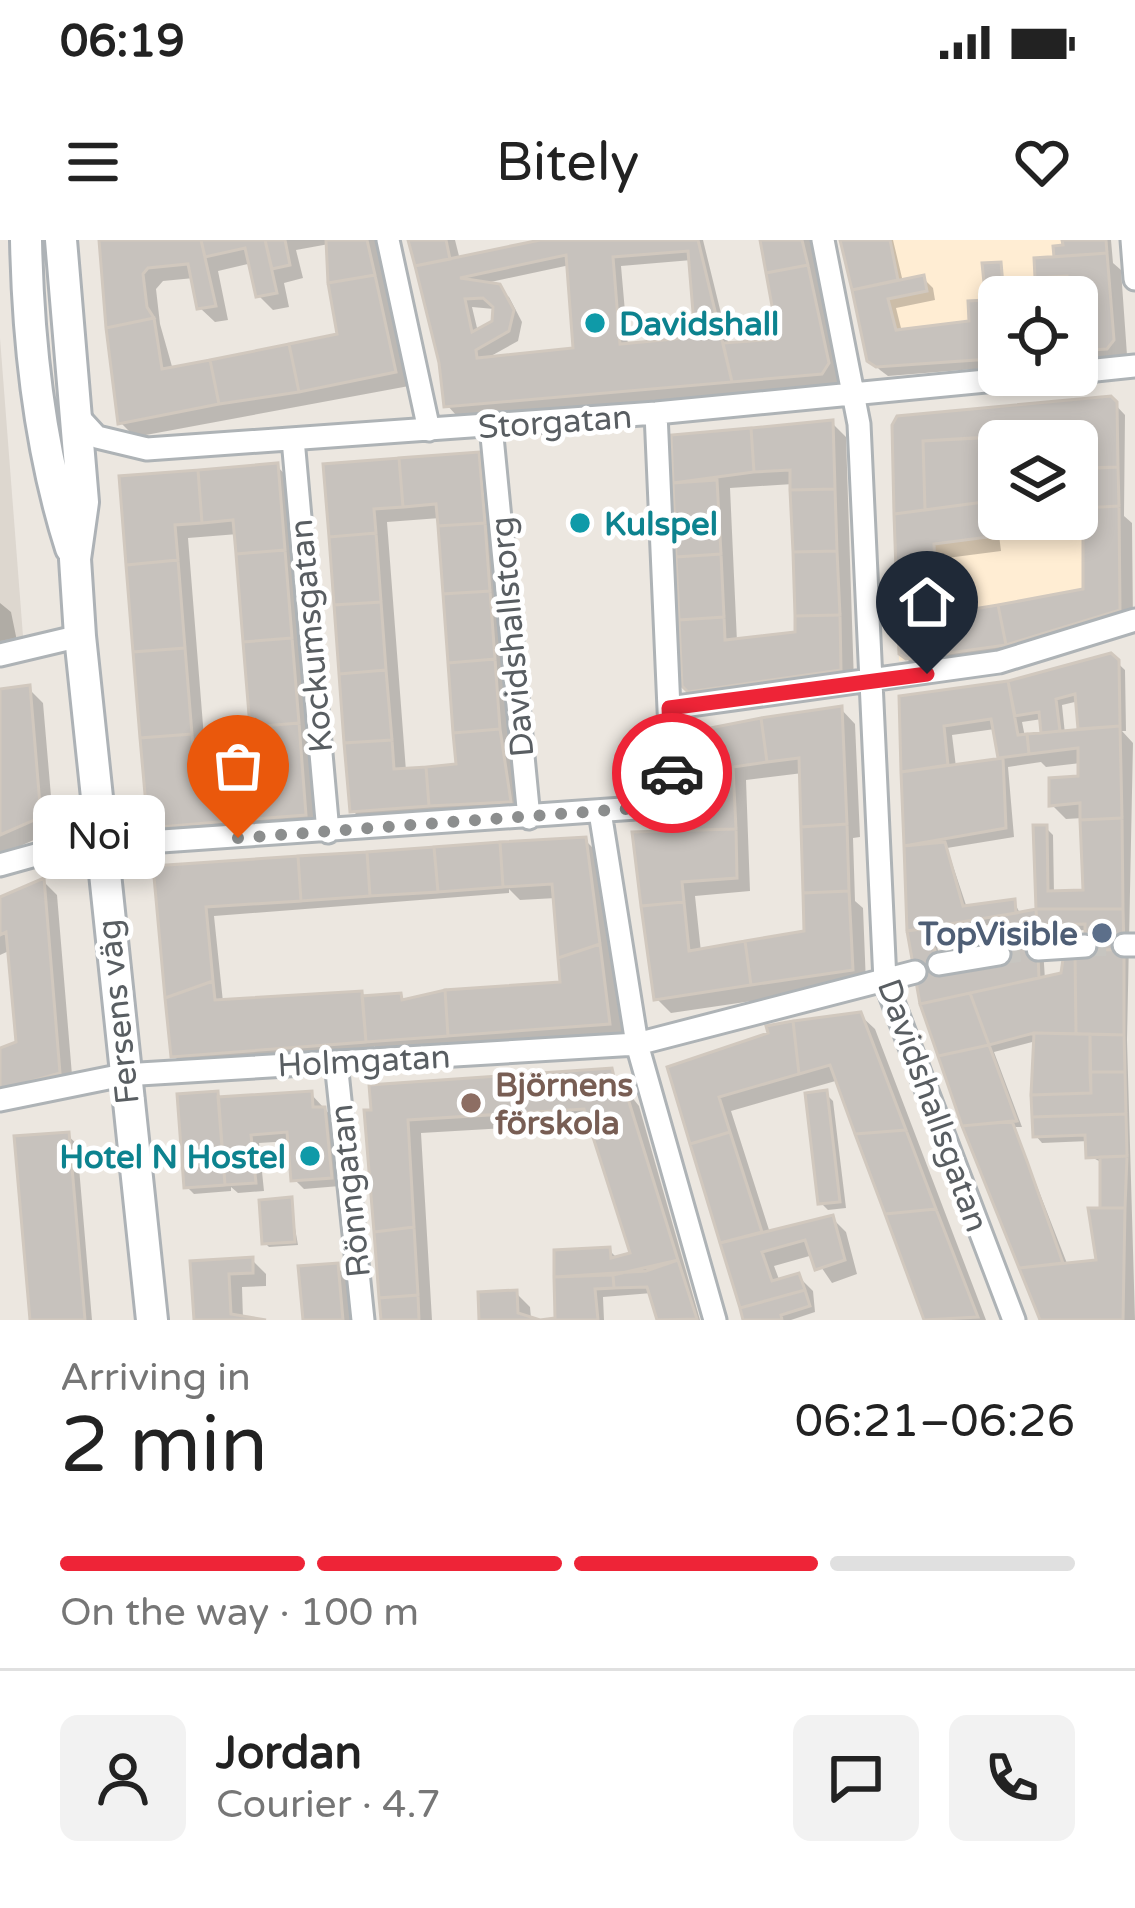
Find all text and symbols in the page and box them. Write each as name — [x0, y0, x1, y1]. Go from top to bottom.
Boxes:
text: 06:19 — [60, 15, 185, 69]
icon: menu — [60, 129, 126, 195]
icon: heart — [1009, 129, 1075, 195]
text: Bitely — [496, 130, 639, 195]
map controls — [978, 276, 1098, 540]
button: locate — [978, 276, 1098, 396]
place label: Davidshall — [619, 305, 779, 344]
marker: Davidshall — [582, 310, 608, 336]
street label: Storgatan — [477, 398, 633, 447]
button: layers — [978, 420, 1098, 540]
place label: Kulspel — [604, 505, 718, 544]
marker: Kulspel — [567, 510, 593, 536]
street label: Davidshallstorg — [483, 515, 542, 759]
street label: Kockumsgatan — [282, 518, 341, 754]
pin — [876, 551, 978, 674]
icon: home — [894, 569, 960, 635]
courier — [612, 713, 732, 833]
pin — [187, 715, 289, 838]
icon: bag — [205, 733, 271, 799]
icon: car — [639, 740, 705, 806]
callout: Noi — [34, 796, 166, 880]
text: Noi — [67, 813, 131, 860]
place label: TopVisible — [917, 915, 1078, 954]
street label: Fersens väg — [89, 917, 148, 1106]
marker: TopVisible — [1089, 920, 1115, 946]
street label: Davidshallsgatan — [869, 974, 996, 1237]
street label: Holmgatan — [277, 1037, 452, 1086]
place label: Björnens förskola — [495, 1066, 633, 1143]
marker: Björnens förskola — [458, 1090, 484, 1116]
street label: Rönngatan — [322, 1102, 379, 1279]
place label: Hotel N Hostel — [59, 1138, 286, 1177]
marker: Hotel N Hostel — [297, 1143, 323, 1169]
text: Arriving in — [60, 1354, 251, 1401]
text: 06:21–06:26 — [795, 1395, 1075, 1449]
text: 2 min — [60, 1399, 268, 1493]
text: On the way · 100 m — [60, 1589, 419, 1636]
button: person — [60, 1715, 186, 1841]
button: chat — [793, 1715, 919, 1841]
button: phone — [949, 1715, 1075, 1841]
text: Jordan — [216, 1727, 362, 1781]
text: Courier · 4.7 — [216, 1781, 441, 1828]

